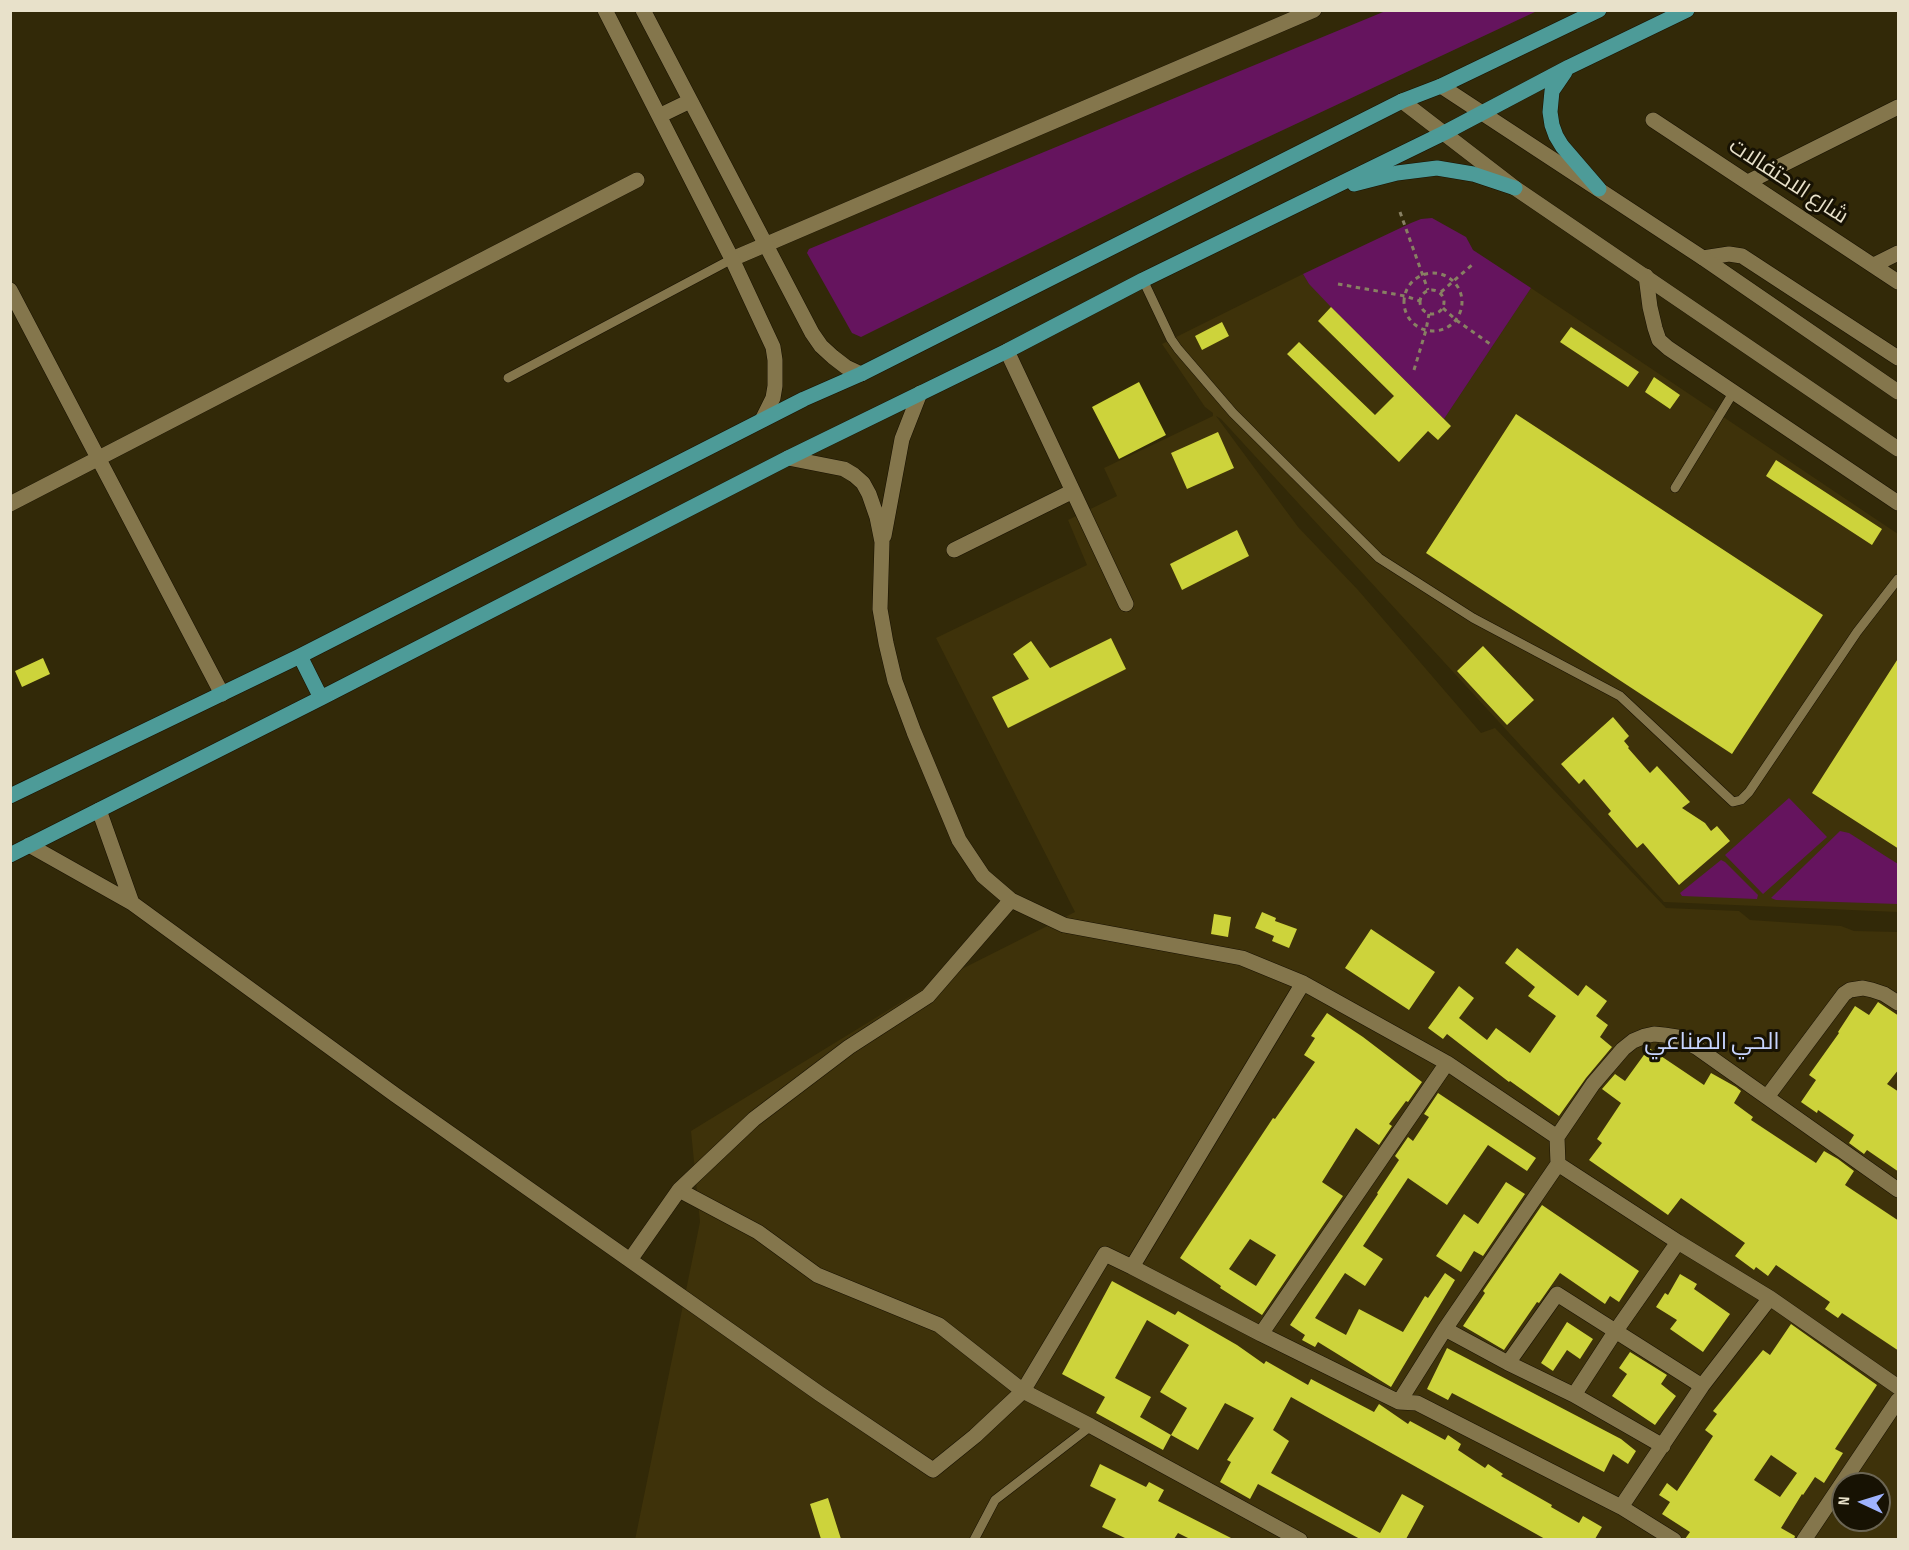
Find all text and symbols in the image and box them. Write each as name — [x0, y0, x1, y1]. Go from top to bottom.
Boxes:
street label: شارع الاحتفالات — [1723, 134, 1853, 230]
district label: الحي الصناعي — [1644, 1029, 1780, 1057]
north arrow — [1831, 1472, 1891, 1532]
text: N — [1835, 1496, 1854, 1506]

